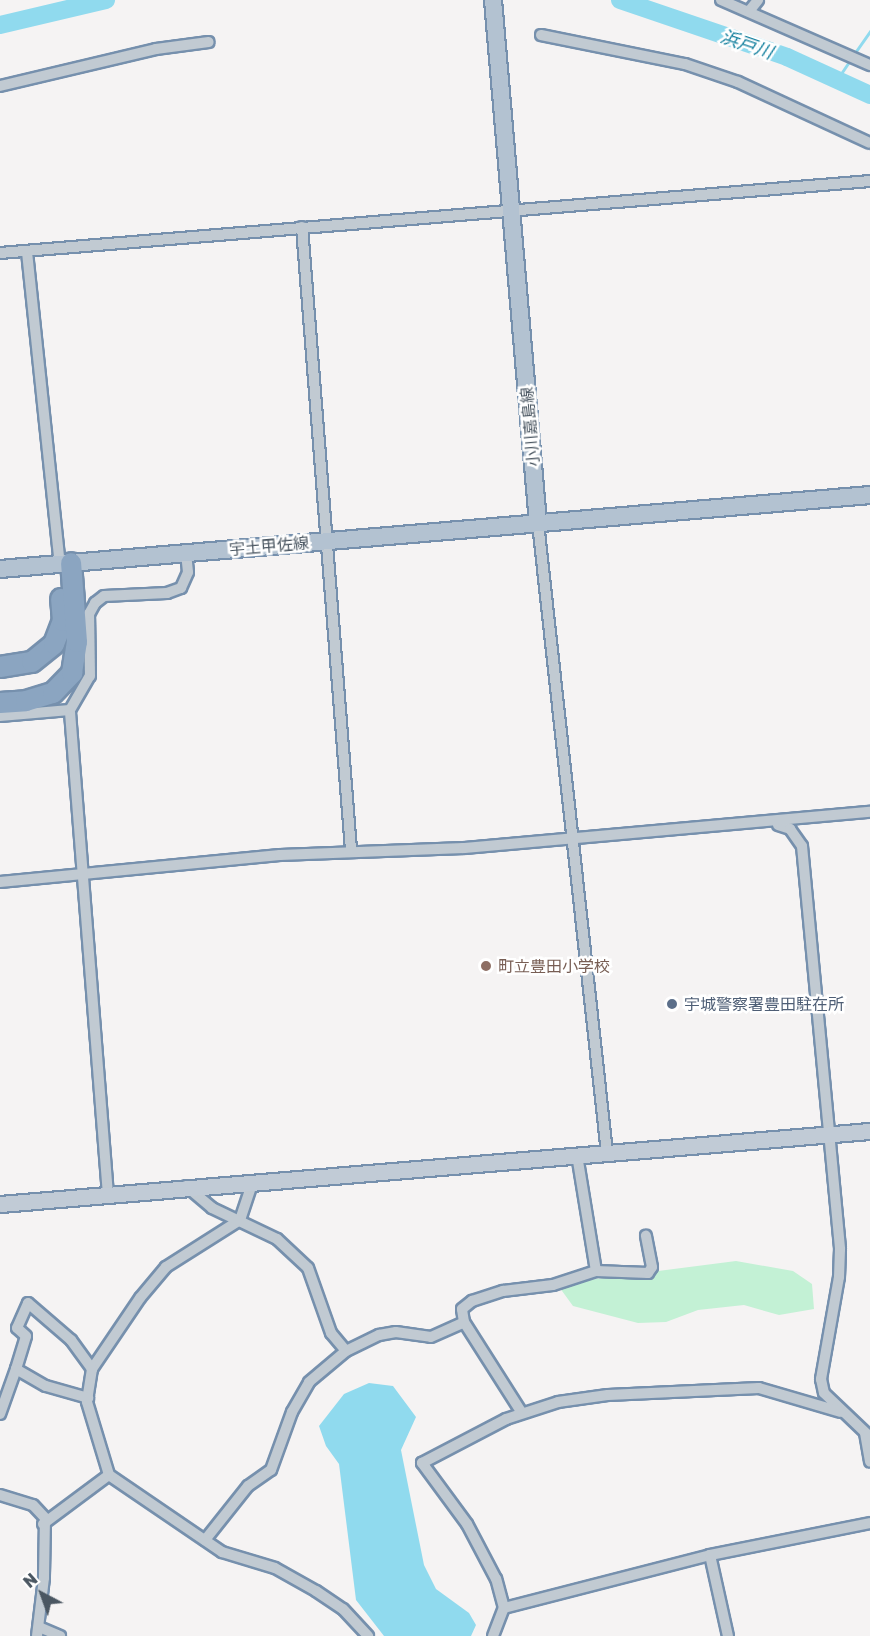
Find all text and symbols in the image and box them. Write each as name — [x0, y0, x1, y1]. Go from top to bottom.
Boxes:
water label: 浜戸川 — [718, 25, 776, 63]
street label: 小川嘉島線 — [517, 386, 543, 468]
street label: 宇土甲佐線 — [228, 533, 310, 559]
place label: 町立豊田小学校 — [498, 956, 610, 976]
marker: 町立豊田小学校 — [479, 959, 493, 973]
place label: 宇城警察署豊田駐在所 — [684, 994, 844, 1014]
marker: 宇城警察署豊田駐在所 — [665, 997, 679, 1011]
north arrow — [12, 1564, 72, 1624]
text: N — [19, 1569, 41, 1592]

